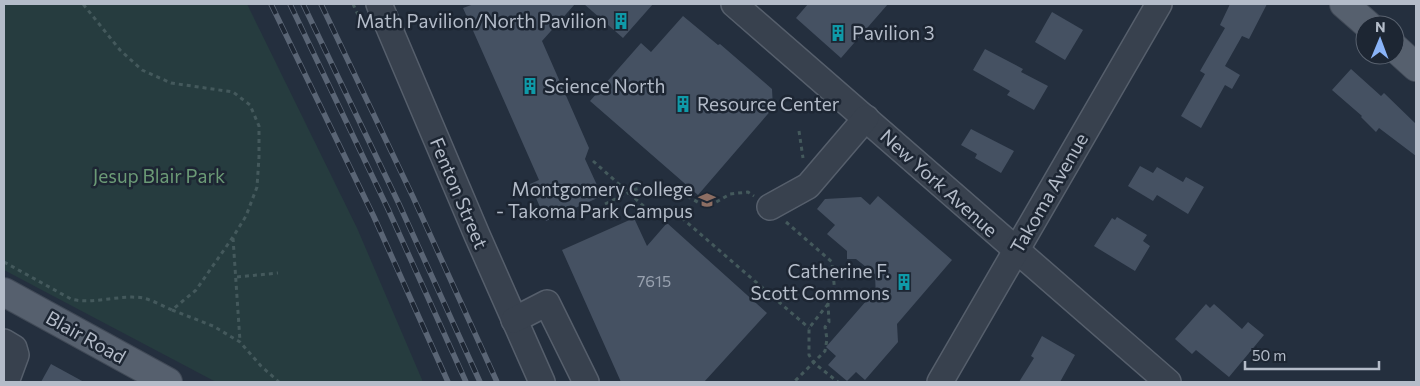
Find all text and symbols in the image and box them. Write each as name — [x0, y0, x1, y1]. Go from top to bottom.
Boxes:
place label: Math Pavilion/North Pavilion — [356, 9, 607, 32]
building icon: Math Pavilion/North Pavilion — [611, 11, 631, 31]
north arrow — [1355, 15, 1405, 65]
text: N — [1375, 18, 1386, 35]
place label: Pavilion 3 — [852, 21, 935, 44]
building icon: Pavilion 3 — [828, 23, 848, 43]
place label: Science North — [544, 74, 665, 97]
building icon: Science North — [520, 76, 540, 96]
place label: Resource Center — [697, 92, 840, 115]
building icon: Resource Center — [673, 94, 693, 114]
street label: New York Avenue — [876, 124, 1003, 241]
street label: Takoma Avenue — [1005, 128, 1092, 257]
street label: Fenton Street — [426, 134, 493, 252]
park label: Jesup Blair Park — [93, 164, 225, 187]
place label: Montgomery College - Takoma Park Campus — [496, 177, 693, 222]
school or university icon: Montgomery College - Takoma Park Campus — [697, 190, 717, 210]
place label: Catherine F. Scott Commons — [751, 259, 890, 304]
house number: 7615 — [637, 271, 671, 290]
building icon: Catherine F. Scott Commons — [894, 272, 914, 292]
street label: Blair Road — [42, 305, 130, 368]
scale bar — [1245, 338, 1379, 370]
text: 50 m — [1252, 346, 1286, 364]

